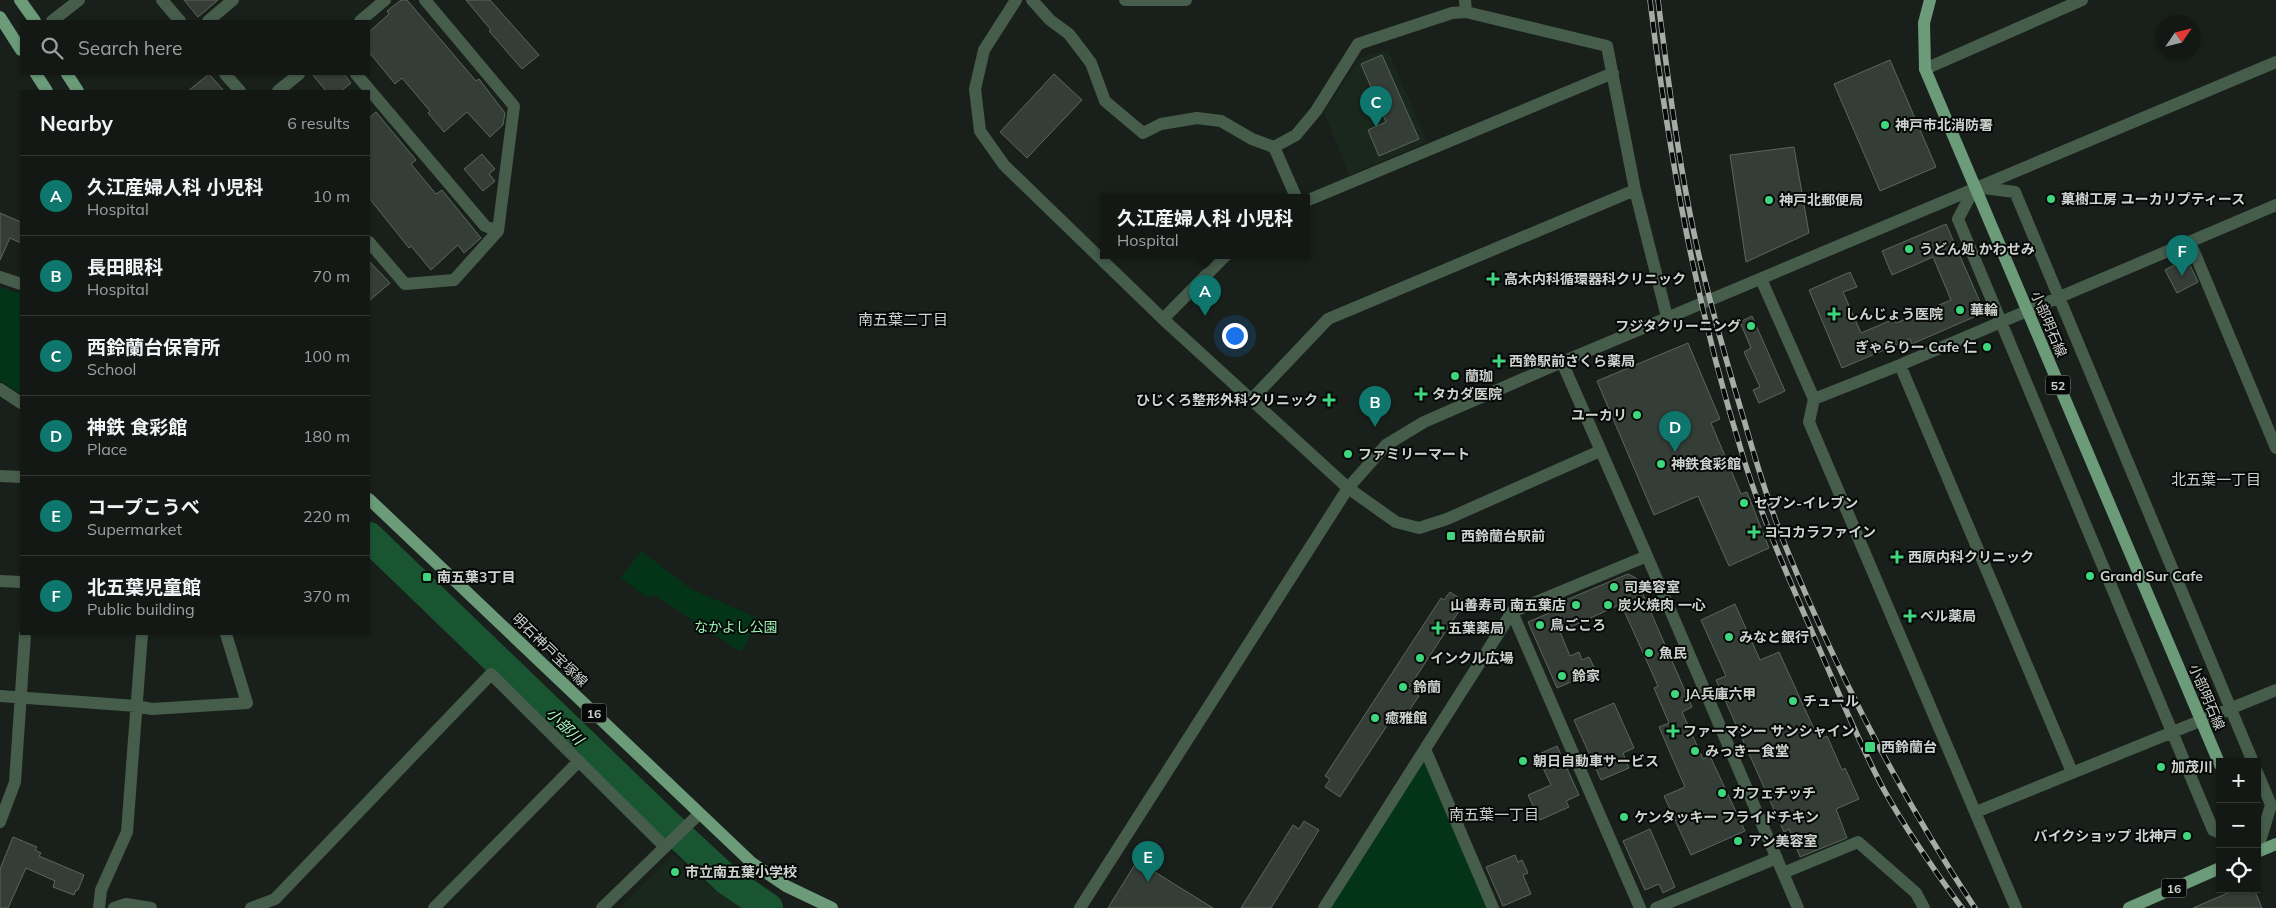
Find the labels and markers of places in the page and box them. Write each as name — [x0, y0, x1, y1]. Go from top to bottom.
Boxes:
pin: C — [1360, 86, 1392, 127]
place label: 神戸市北消防署 — [1895, 116, 1993, 134]
marker: 神戸市北消防署 — [1879, 119, 1891, 131]
place label: 菓樹工房 ユーカリプティース — [2061, 190, 2245, 208]
place label: 神戸北郵便局 — [1779, 191, 1863, 209]
marker: 菓樹工房 ユーカリプティース — [2045, 193, 2057, 205]
marker: 神戸北郵便局 — [1763, 194, 1775, 206]
pin: F — [2166, 235, 2198, 276]
place label: うどん処 かわせみ — [1919, 240, 2035, 258]
marker: うどん処 かわせみ — [1903, 243, 1915, 255]
place label: 高木内科循環器科クリニック — [1504, 270, 1686, 288]
marker: 高木内科循環器科クリニック — [1486, 272, 1500, 286]
pin: A — [1189, 275, 1221, 316]
place label: 華輪 — [1970, 301, 1998, 319]
marker: 華輪 — [1954, 304, 1966, 316]
place label: しんじょう医院 — [1845, 305, 1943, 323]
marker: しんじょう医院 — [1827, 307, 1841, 321]
place label: フジタクリーニング — [1615, 317, 1741, 335]
marker: フジタクリーニング — [1745, 320, 1757, 332]
place label: ぎゃらりー Cafe 仁 — [1855, 338, 1977, 356]
marker: ぎゃらりー Cafe 仁 — [1981, 341, 1993, 353]
place label: 西鈴駅前さくら薬局 — [1509, 352, 1635, 370]
marker: 西鈴駅前さくら薬局 — [1493, 355, 1505, 367]
place label: 蘭珈 — [1465, 367, 1493, 385]
marker: 蘭珈 — [1449, 370, 1461, 382]
place label: タカダ医院 — [1432, 385, 1502, 403]
pin: B — [1359, 386, 1391, 427]
marker: タカダ医院 — [1414, 387, 1428, 401]
place label: ひじくろ整形外科クリニック — [1136, 391, 1318, 409]
marker: ひじくろ整形外科クリニック — [1322, 393, 1336, 407]
place label: ユーカリ — [1571, 406, 1627, 424]
marker: ユーカリ — [1631, 409, 1643, 421]
pin: D — [1659, 411, 1691, 452]
place label: ファミリーマート — [1358, 445, 1470, 463]
marker: ファミリーマート — [1342, 448, 1354, 460]
place label: 神鉄食彩館 — [1671, 455, 1741, 473]
marker: 神鉄食彩館 — [1655, 458, 1667, 470]
place label: セブン-イレブン — [1754, 494, 1858, 512]
marker: セブン-イレブン — [1738, 497, 1750, 509]
place label: ココカラファイン — [1764, 523, 1876, 541]
marker: ココカラファイン — [1748, 526, 1760, 538]
place label: 西鈴蘭台駅前 — [1461, 527, 1545, 545]
marker: 西鈴蘭台駅前 — [1445, 530, 1457, 542]
place label: 西原内科クリニック — [1908, 548, 2034, 566]
marker: 西原内科クリニック — [1890, 550, 1904, 564]
place label: Grand Sur Cafe — [2100, 567, 2203, 585]
place label: 南五葉3丁目 — [437, 568, 515, 586]
marker: Grand Sur Cafe — [2084, 570, 2096, 582]
marker: 南五葉3丁目 — [421, 571, 433, 583]
place label: 司美容室 — [1624, 578, 1680, 596]
marker: 司美容室 — [1608, 581, 1620, 593]
place label: 山善寿司 南五葉店 — [1450, 596, 1566, 614]
place label: 炭火焼肉 一心 — [1618, 596, 1706, 614]
marker: 山善寿司 南五葉店 — [1570, 599, 1582, 611]
marker: 炭火焼肉 一心 — [1602, 599, 1614, 611]
place label: ベル薬局 — [1920, 607, 1976, 625]
marker: ベル薬局 — [1904, 610, 1916, 622]
place label: 鳥ごころ — [1550, 616, 1606, 634]
place label: 五葉薬局 — [1448, 619, 1504, 637]
marker: 鳥ごころ — [1534, 619, 1546, 631]
marker: 五葉薬局 — [1432, 622, 1444, 634]
place label: みなと銀行 — [1739, 628, 1809, 646]
marker: みなと銀行 — [1723, 631, 1735, 643]
place label: 魚民 — [1659, 644, 1687, 662]
marker: 魚民 — [1643, 647, 1655, 659]
place label: インクル広場 — [1430, 649, 1514, 667]
marker: インクル広場 — [1414, 652, 1426, 664]
place label: 鈴家 — [1572, 667, 1600, 685]
marker: 鈴家 — [1556, 670, 1568, 682]
place label: 鈴蘭 — [1413, 678, 1441, 696]
marker: 鈴蘭 — [1397, 681, 1409, 693]
place label: JA兵庫六甲 — [1685, 685, 1757, 703]
marker: JA兵庫六甲 — [1669, 688, 1681, 700]
place label: チュール — [1803, 692, 1859, 710]
marker: チュール — [1787, 695, 1799, 707]
place label: 癒雅館 — [1385, 709, 1427, 727]
marker: 癒雅館 — [1369, 712, 1381, 724]
place label: ファーマシー サンシャイン — [1683, 722, 1855, 740]
marker: ファーマシー サンシャイン — [1667, 725, 1679, 737]
place label: 西鈴蘭台 — [1881, 738, 1937, 756]
marker: 西鈴蘭台 — [1863, 740, 1877, 754]
place label: みっきー食堂 — [1705, 742, 1789, 760]
marker: みっきー食堂 — [1689, 745, 1701, 757]
place label: 朝日自動車サービス — [1533, 752, 1659, 770]
marker: 朝日自動車サービス — [1517, 755, 1529, 767]
place label: 加茂川 — [2171, 758, 2213, 776]
marker: 加茂川 — [2155, 761, 2167, 773]
place label: カフェチッチ — [1732, 784, 1816, 802]
marker: カフェチッチ — [1716, 787, 1728, 799]
place label: ケンタッキー フライドチキン — [1634, 808, 1819, 826]
marker: ケンタッキー フライドチキン — [1618, 811, 1630, 823]
place label: バイクショップ 北神戸 — [2033, 827, 2177, 845]
marker: バイクショップ 北神戸 — [2181, 830, 2193, 842]
place label: アン美容室 — [1748, 832, 1817, 850]
marker: アン美容室 — [1732, 835, 1744, 847]
pin: E — [1132, 841, 1164, 882]
place label: 市立南五葉小学校 — [685, 863, 797, 881]
marker: 市立南五葉小学校 — [669, 866, 681, 878]

